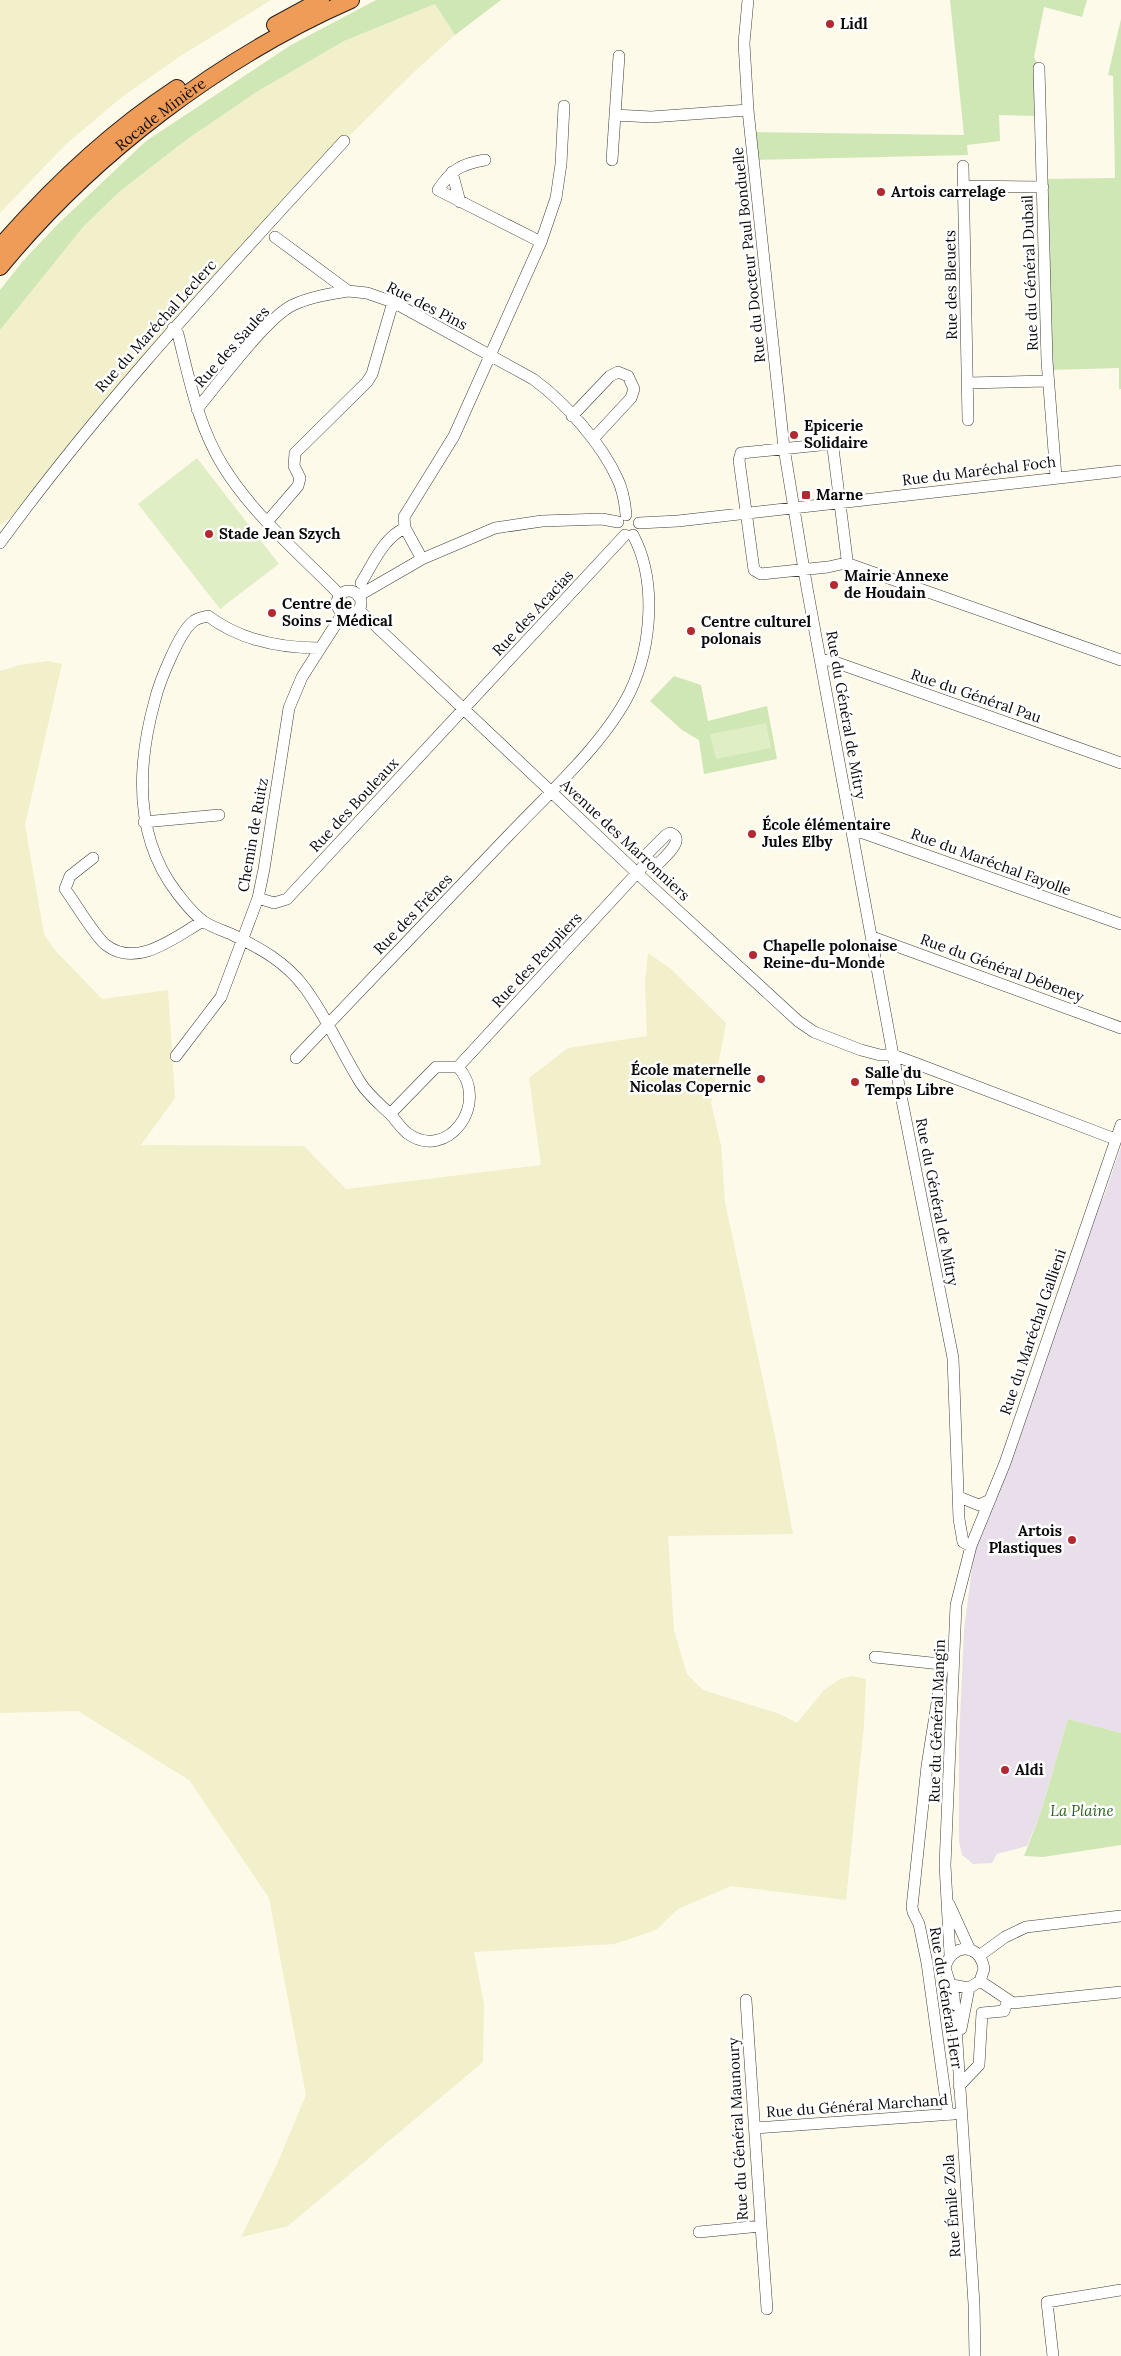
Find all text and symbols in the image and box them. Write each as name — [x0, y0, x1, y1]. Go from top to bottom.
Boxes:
place label: Lidl — [840, 14, 868, 33]
marker: Lidl — [824, 18, 836, 30]
street label: Rocade Minière — [111, 74, 209, 155]
street label: Rue du Docteur Paul Bonduelle — [728, 146, 769, 364]
place label: Artois carrelage — [891, 182, 1006, 201]
marker: Artois carrelage — [875, 186, 887, 198]
street label: Rue du Général Dubail — [1017, 195, 1042, 351]
street label: Rue des Bleuets — [940, 230, 961, 340]
street label: Rue du Maréchal Leclerc — [91, 255, 220, 396]
street label: Rue des Pins — [384, 277, 471, 334]
street label: Rue des Saules — [190, 302, 273, 391]
place label: Epicerie Solidaire — [804, 416, 868, 452]
marker: Epicerie Solidaire — [788, 429, 800, 441]
street label: Rue du Maréchal Foch — [901, 452, 1057, 489]
place label: Marne — [816, 485, 863, 504]
marker: Marne — [800, 489, 812, 501]
place label: Stade Jean Szych — [219, 524, 341, 543]
marker: Stade Jean Szych — [203, 528, 215, 540]
street label: Rue des Acacias — [488, 566, 577, 660]
place label: Mairie Annexe de Houdain — [844, 566, 949, 602]
marker: Mairie Annexe de Houdain — [828, 579, 840, 591]
place label: Centre de Soins - Médical — [282, 594, 393, 630]
marker: Centre de Soins - Médical — [266, 607, 278, 619]
place label: Centre culturel polonais — [701, 612, 811, 648]
marker: Centre culturel polonais — [685, 625, 697, 637]
street label: Rue du Général de Mitry — [822, 629, 871, 801]
street label: Rue du Général Pau — [908, 664, 1044, 727]
street label: Rue des Bouleaux — [305, 753, 402, 856]
street label: Avenue des Marronniers — [556, 774, 694, 905]
street label: Chemin de Ruitz — [233, 776, 272, 893]
place label: École élémentaire Jules Elby — [762, 815, 890, 851]
street label: Rue du Maréchal Fayolle — [908, 824, 1074, 899]
marker: École élémentaire Jules Elby — [746, 828, 758, 840]
street label: Rue des Frênes — [369, 869, 456, 958]
street label: Rue des Peupliers — [488, 908, 586, 1011]
street label: Rue du Général Débeney — [918, 929, 1087, 1006]
place label: Chapelle polonaise Reine-du-Monde — [763, 936, 897, 972]
marker: Chapelle polonaise Reine-du-Monde — [747, 949, 759, 961]
place label: École maternelle Nicolas Copernic — [630, 1060, 751, 1096]
place label: Salle du Temps Libre — [865, 1063, 954, 1099]
marker: École maternelle Nicolas Copernic — [755, 1073, 767, 1085]
marker: Salle du Temps Libre — [849, 1076, 861, 1088]
street label: Rue du Général de Mitry — [912, 1116, 963, 1288]
street label: Rue du Maréchal Gallieni — [995, 1246, 1070, 1417]
place label: Artois Plastiques — [988, 1521, 1062, 1557]
marker: Artois Plastiques — [1066, 1534, 1078, 1546]
street label: Rue du Général Mangin — [924, 1639, 949, 1803]
place label: Aldi — [1015, 1760, 1044, 1779]
marker: Aldi — [999, 1764, 1011, 1776]
park label: La Plaine — [1050, 1801, 1114, 1820]
street label: Rue du Général Herr — [926, 1925, 967, 2071]
street label: Rue du Général Maunoury — [723, 2037, 752, 2221]
street label: Rue du Général Marchand — [766, 2090, 948, 2121]
street label: Rue Émile Zola — [938, 2154, 965, 2258]

